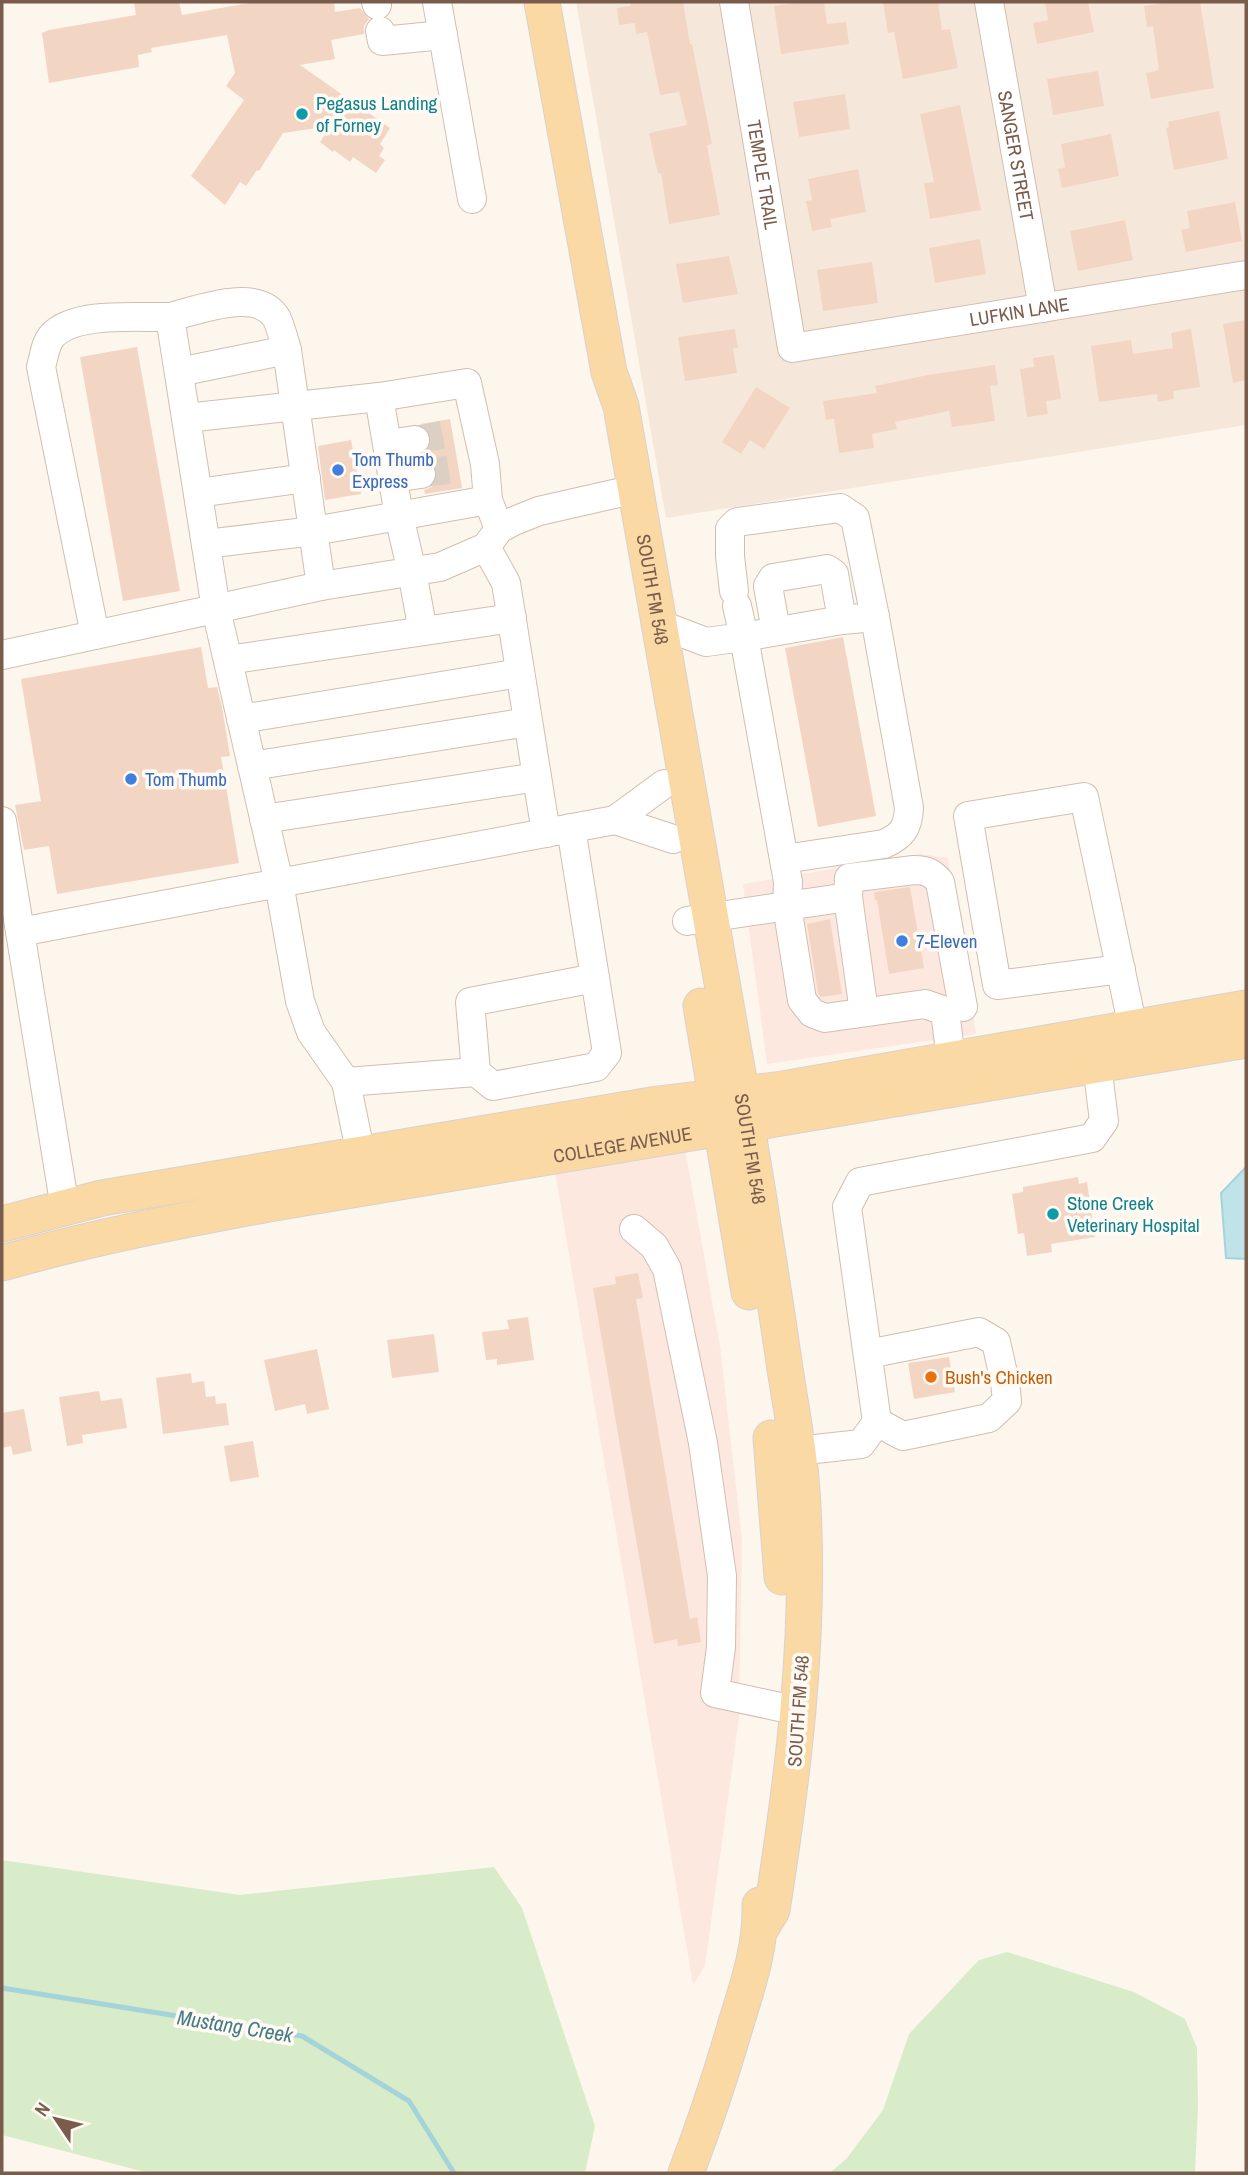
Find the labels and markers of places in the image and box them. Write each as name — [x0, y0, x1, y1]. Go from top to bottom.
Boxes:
place label: Pegasus Landing of Forney — [316, 90, 438, 138]
marker: Pegasus Landing of Forney — [294, 106, 310, 122]
place label: Tom Thumb Express — [352, 446, 434, 494]
marker: Tom Thumb Express — [330, 462, 346, 478]
place label: Tom Thumb — [145, 766, 227, 792]
marker: Tom Thumb — [123, 771, 139, 787]
place label: 7-Eleven — [916, 928, 977, 954]
marker: 7-Eleven — [894, 933, 910, 949]
place label: Stone Creek Veterinary Hospital — [1067, 1190, 1200, 1238]
marker: Stone Creek Veterinary Hospital — [1045, 1206, 1061, 1222]
place label: Bush's Chicken — [945, 1364, 1053, 1390]
marker: Bush's Chicken — [923, 1369, 939, 1385]

